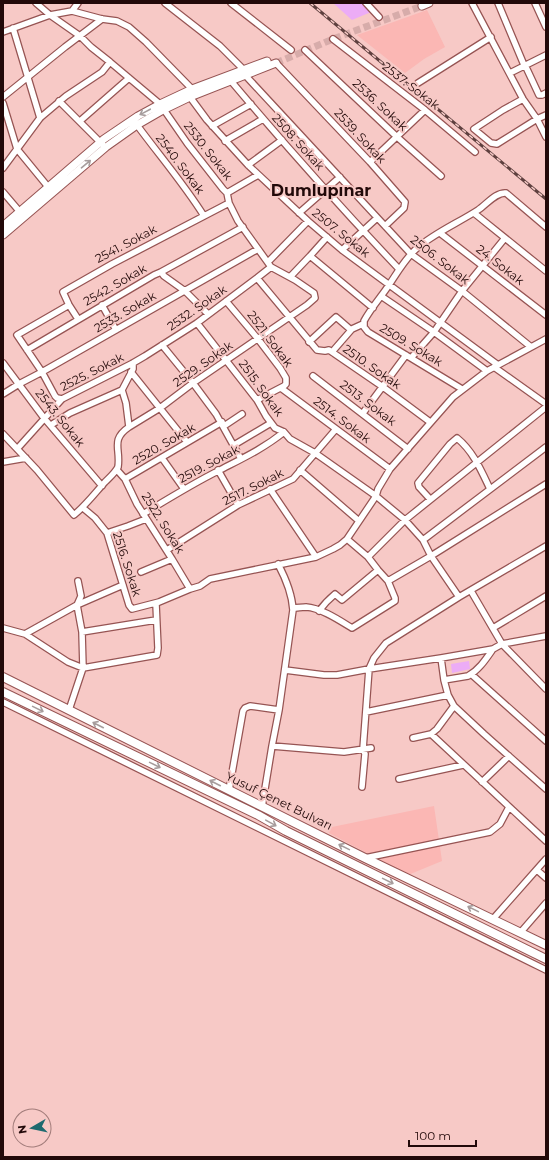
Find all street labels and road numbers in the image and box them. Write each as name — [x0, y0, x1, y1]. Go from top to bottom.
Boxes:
street label: 2537. Sokak — [380, 59, 444, 113]
street label: 2536. Sokak — [350, 75, 412, 134]
street label: 2539. Sokak — [331, 105, 390, 167]
street label: 2508. Sokak — [269, 110, 328, 174]
street label: 2530. Sokak — [181, 118, 236, 184]
street label: 2540. Sokak — [153, 131, 208, 197]
street label: 2507. Sokak — [309, 205, 374, 261]
street label: 2541. Sokak — [92, 221, 160, 266]
street label: 2506. Sokak — [408, 232, 474, 288]
street label: 24. Sokak — [473, 241, 528, 288]
street label: 2542. Sokak — [81, 260, 150, 309]
street label: 2532. Sokak — [164, 281, 230, 334]
street label: 2533. Sokak — [91, 287, 159, 335]
street label: 2521. Sokak — [244, 308, 297, 370]
street label: 2509. Sokak — [377, 320, 446, 370]
street label: 2529. Sokak — [170, 337, 236, 390]
street label: 2510. Sokak — [340, 341, 405, 393]
street label: 2525. Sokak — [58, 349, 127, 394]
street label: 2515. Sokak — [236, 356, 288, 420]
street label: 2513. Sokak — [337, 377, 400, 429]
street label: 2543. Sokak — [33, 386, 89, 450]
street label: 2514. Sokak — [311, 393, 375, 447]
street label: 2520. Sokak — [130, 419, 199, 468]
street label: 2519. Sokak — [176, 441, 243, 486]
street label: 2517. Sokak — [220, 464, 286, 508]
street label: 2522. Sokak — [139, 489, 189, 557]
street label: 2516. Sokak — [110, 530, 145, 599]
street label: Yusuf Çenet Bulvarı — [223, 768, 335, 833]

